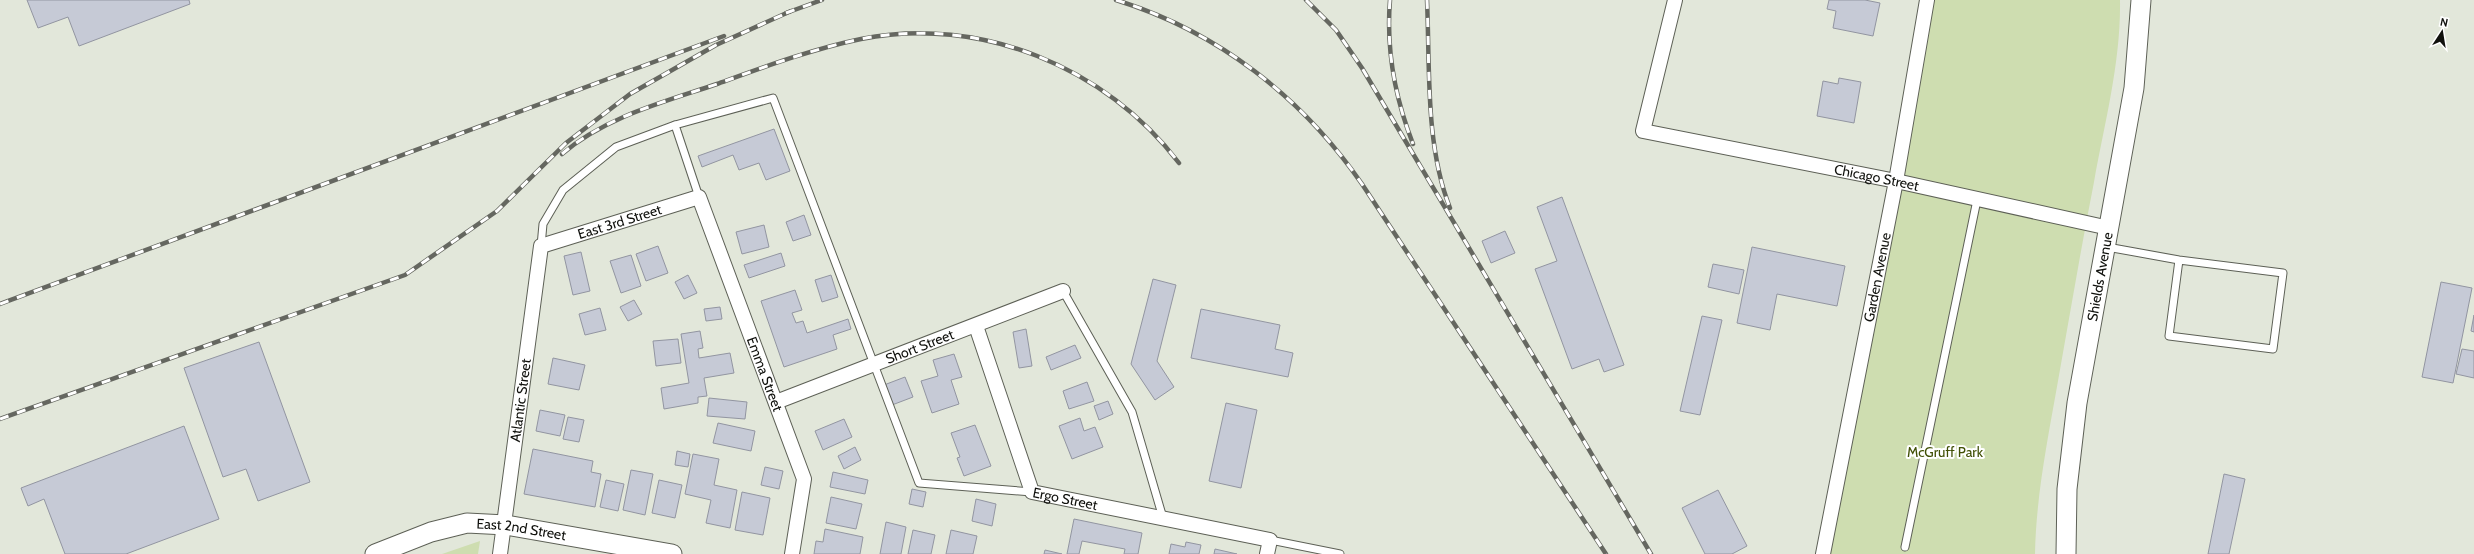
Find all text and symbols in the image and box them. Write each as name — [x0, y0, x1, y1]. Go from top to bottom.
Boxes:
north arrow — [2422, 12, 2462, 52]
text: N — [2439, 15, 2449, 30]
street label: Chicago Street — [1833, 160, 1921, 195]
street label: East 3rd Street — [575, 200, 664, 243]
street label: Garden Avenue — [1860, 231, 1895, 324]
street label: Shields Avenue — [2083, 231, 2117, 323]
street label: Short Street — [883, 325, 957, 368]
street label: Emma Street — [743, 334, 787, 414]
street label: Atlantic Street — [506, 357, 535, 443]
park label: McGruff Park — [1907, 443, 1984, 461]
street label: Ergo Street — [1031, 483, 1099, 514]
street label: East 2nd Street — [476, 515, 568, 544]

